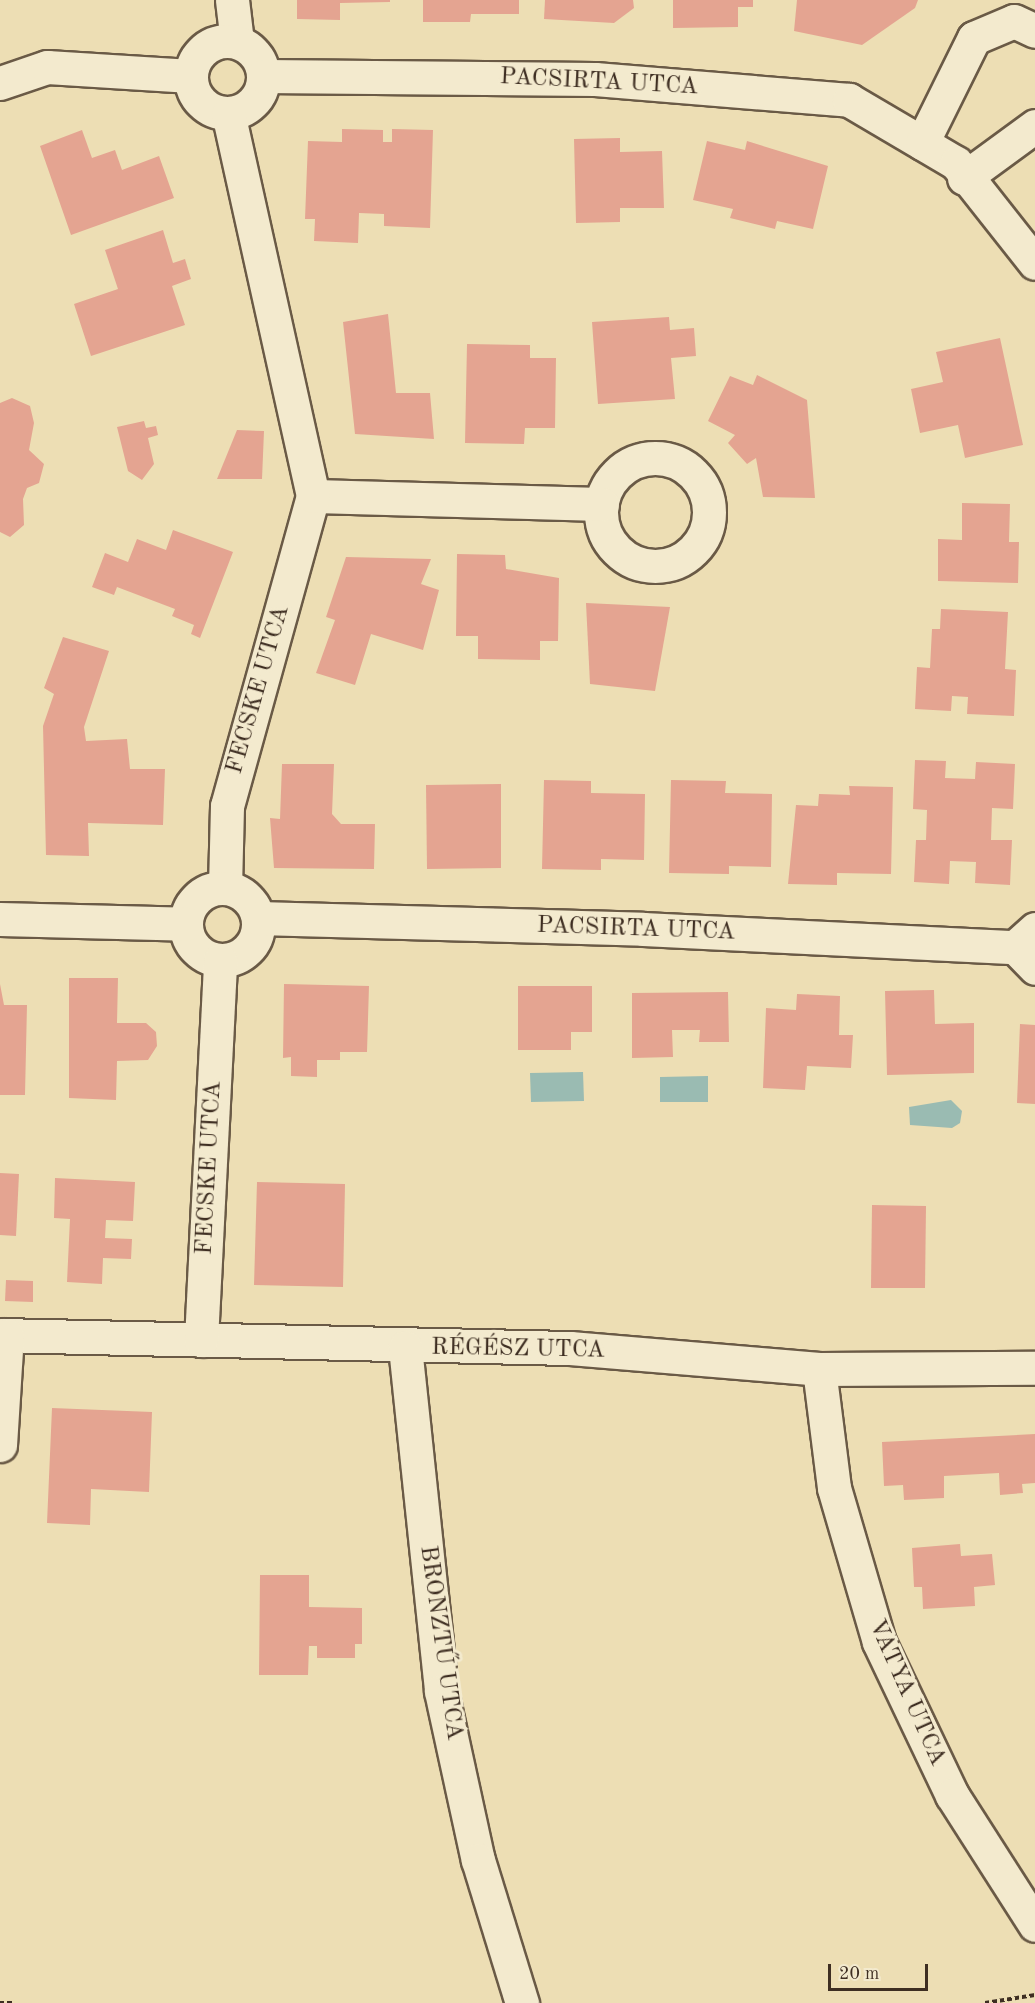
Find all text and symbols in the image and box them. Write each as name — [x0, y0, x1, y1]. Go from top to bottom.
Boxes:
street label: PACSIRTA UTCA — [499, 63, 699, 103]
street label: FECSKE UTCA — [221, 602, 297, 778]
street label: PACSIRTA UTCA — [536, 912, 736, 948]
street label: FECSKE UTCA — [191, 1080, 229, 1256]
street label: RÉGÉSZ UTCA — [431, 1334, 605, 1366]
street label: BRONZTŰ UTCA — [412, 1544, 468, 1742]
street label: VATYA UTCA — [861, 1615, 951, 1771]
scale bar — [831, 1952, 932, 1990]
text: 20 m — [839, 1965, 879, 1983]

